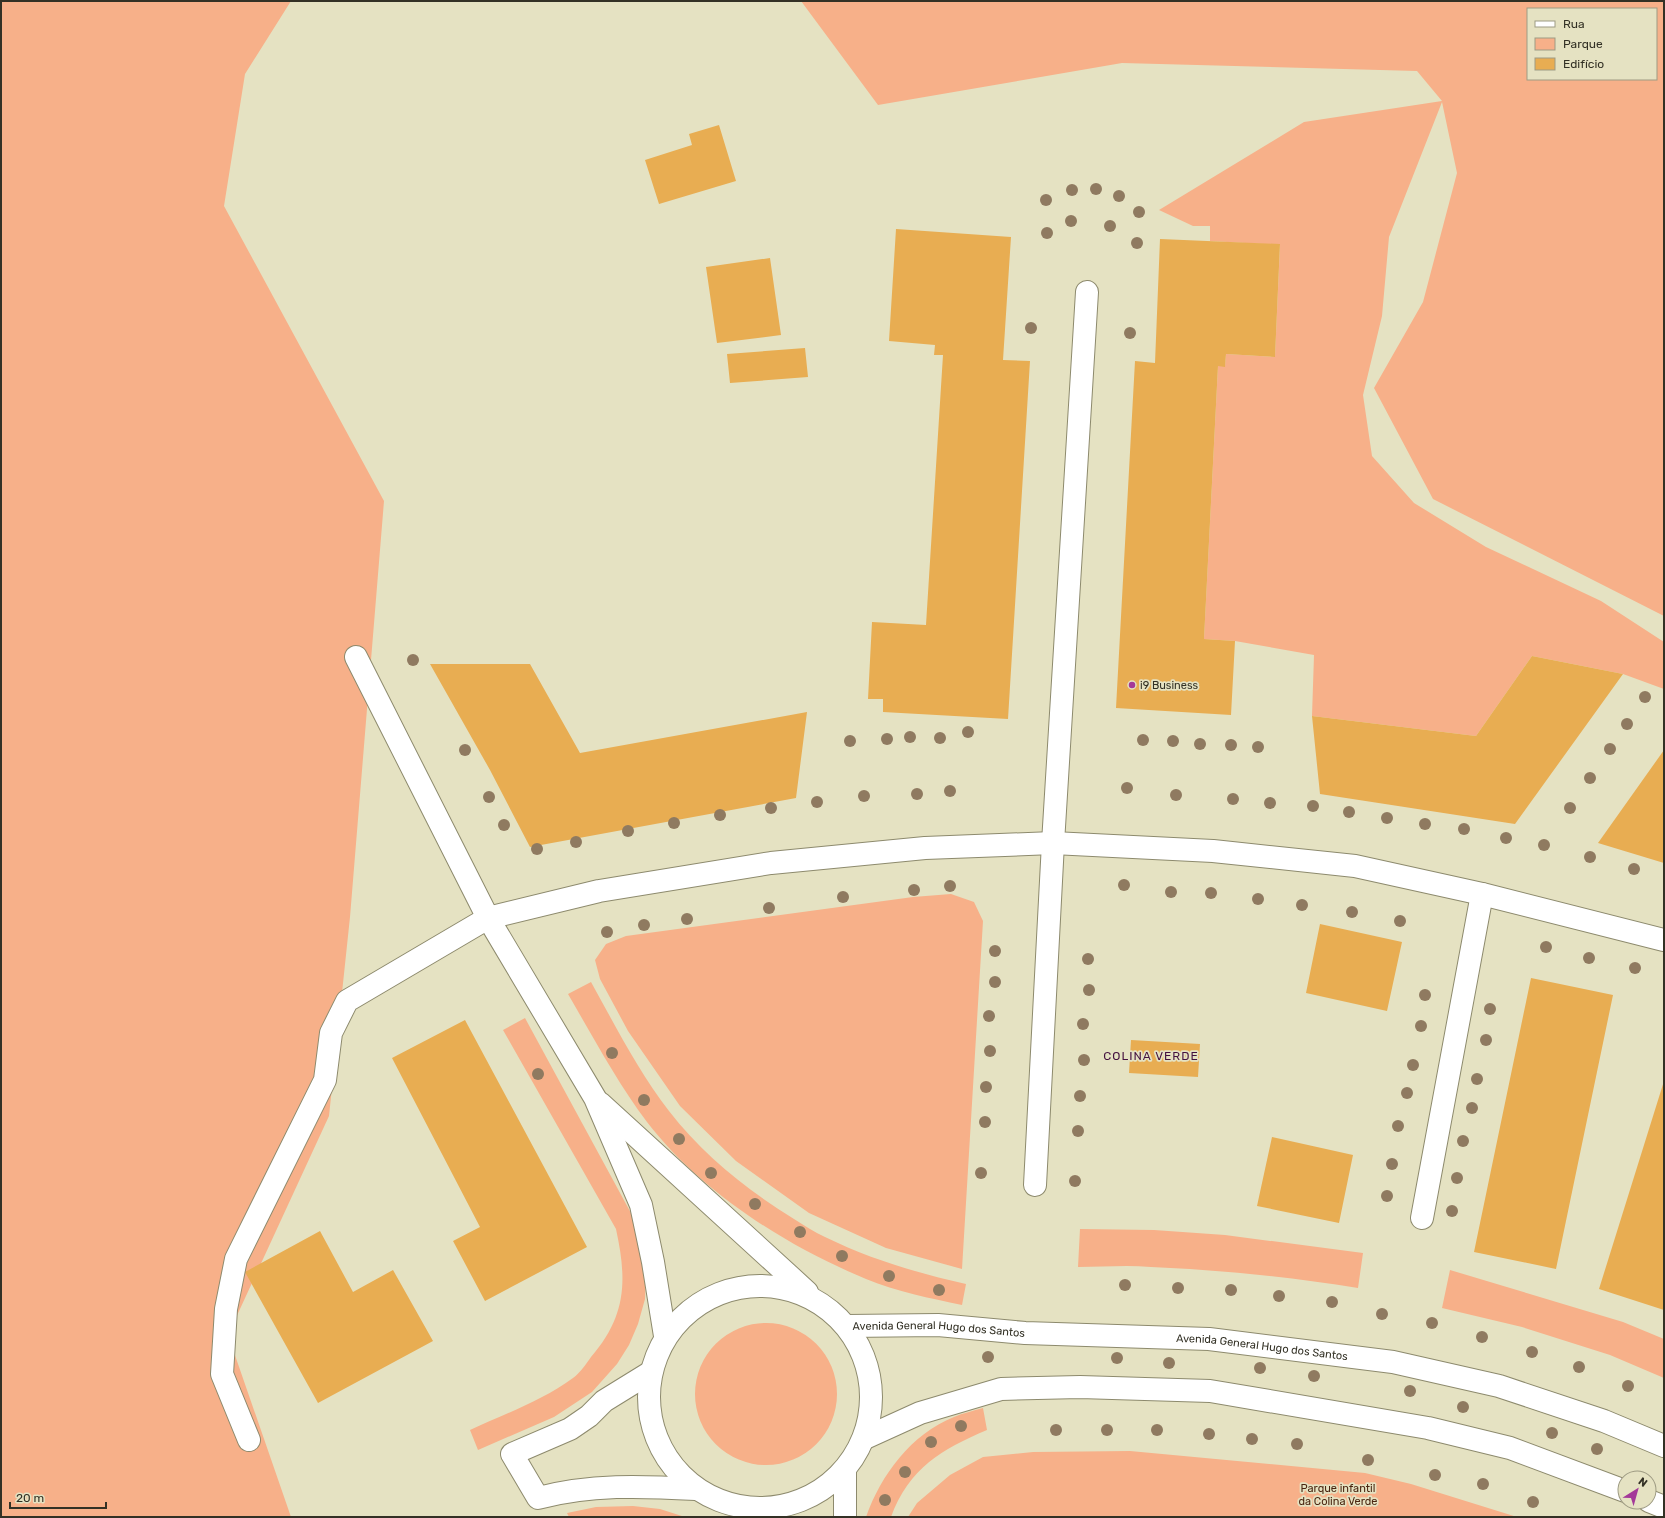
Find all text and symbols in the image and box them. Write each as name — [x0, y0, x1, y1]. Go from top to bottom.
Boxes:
legend — [1527, 8, 1657, 80]
text: Rua — [1563, 17, 1585, 31]
text: Parque — [1563, 37, 1603, 51]
text: Edifício — [1563, 57, 1604, 71]
place label: i9 Business — [1140, 679, 1199, 692]
marker: i9 Business — [1127, 680, 1137, 690]
district label: COLINA VERDE — [1103, 1049, 1199, 1063]
street label: Avenida General Hugo dos Santos — [852, 1318, 1026, 1340]
street label: Avenida General Hugo dos Santos — [1176, 1331, 1349, 1363]
north arrow — [1617, 1470, 1657, 1510]
text: N — [1636, 1475, 1650, 1490]
park label: Parque infantil da Colina Verde — [1299, 1482, 1377, 1508]
scale bar — [10, 1484, 106, 1510]
text: 20 m — [16, 1491, 44, 1505]

